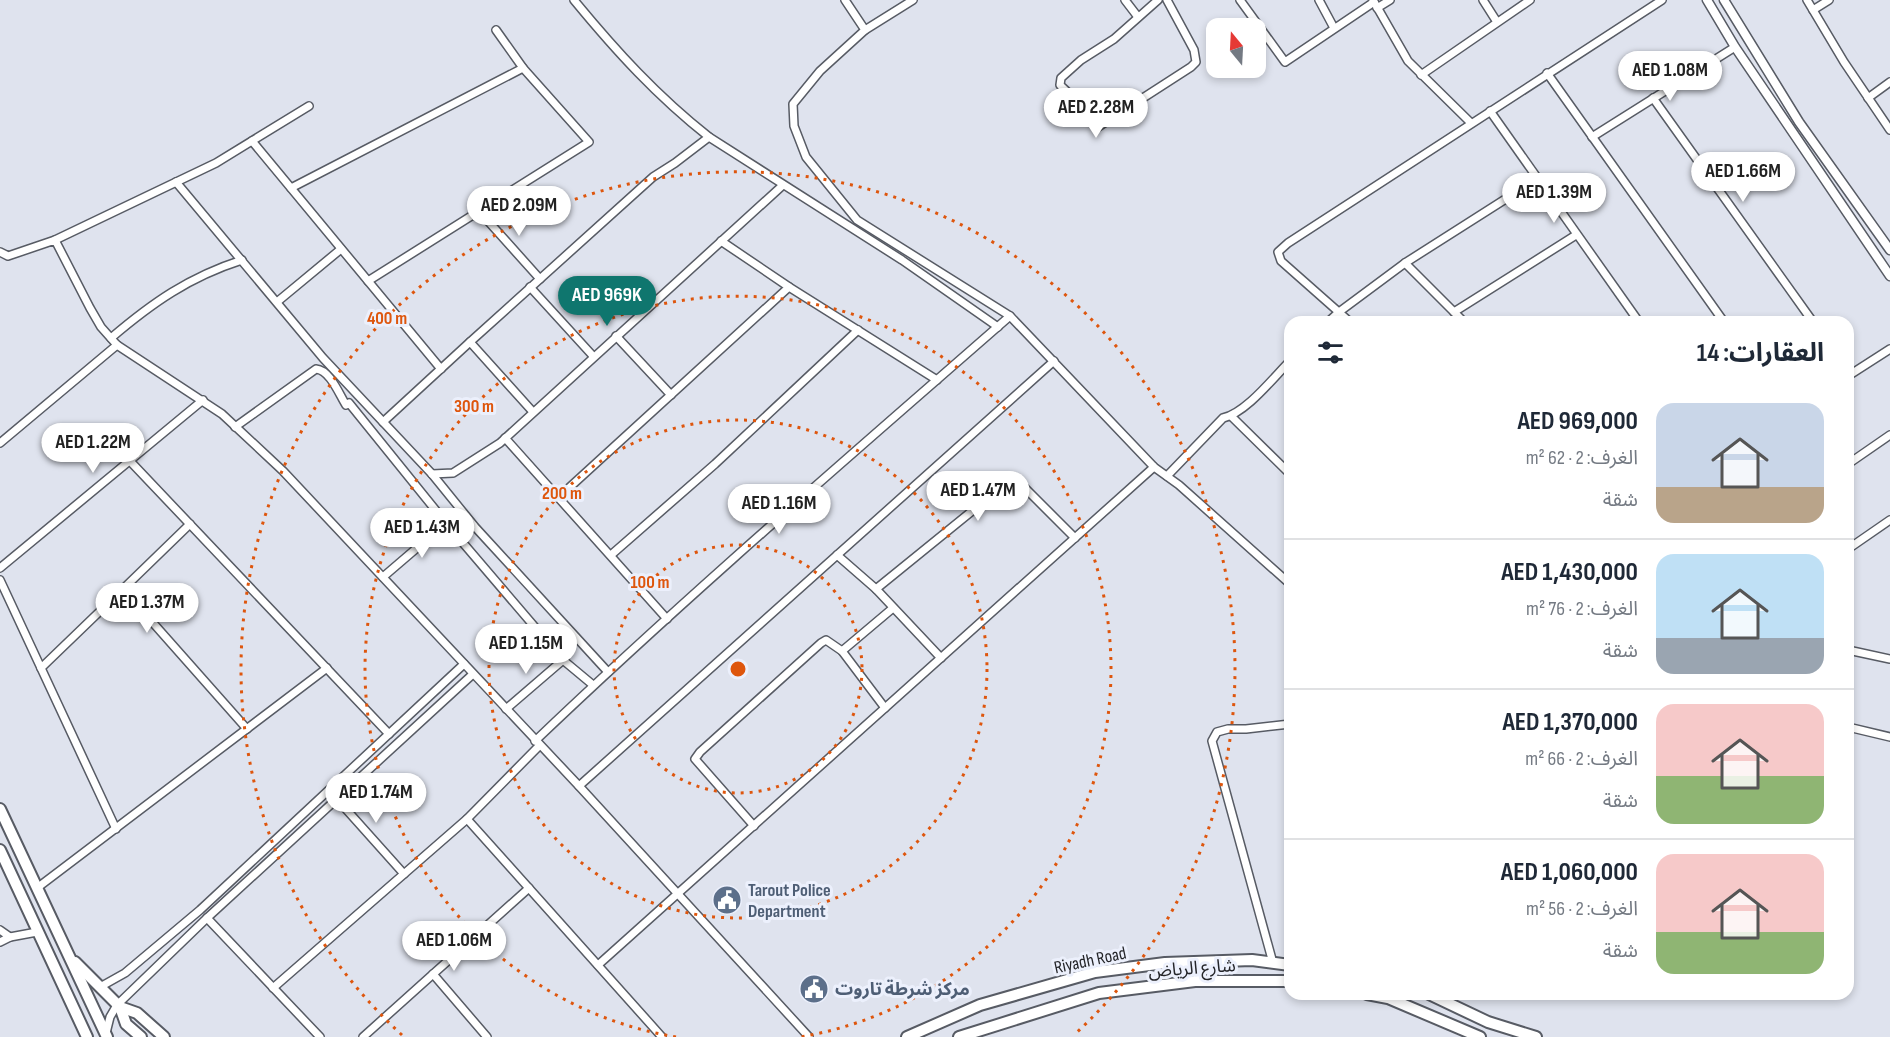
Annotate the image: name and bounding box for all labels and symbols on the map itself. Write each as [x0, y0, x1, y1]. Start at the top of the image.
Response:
north arrow [1206, 18, 1266, 78]
pin: AED 1.08M [1601, 51, 1739, 102]
pin: AED 2.28M [1027, 88, 1165, 139]
pin: AED 1.66M [1674, 152, 1812, 203]
pin: AED 1.39M [1485, 173, 1623, 224]
pin: AED 2.09M [450, 186, 588, 237]
pin: AED 969K [545, 276, 669, 327]
text: 400 m [367, 308, 407, 329]
text: 300 m [454, 396, 494, 417]
pin: AED 1.22M [24, 423, 162, 474]
pin: AED 1.47M [909, 471, 1047, 522]
text: 200 m [542, 483, 582, 504]
pin: AED 1.16M [710, 484, 848, 535]
pin: AED 1.43M [353, 508, 491, 559]
text: 100 m [631, 572, 670, 593]
pin: AED 1.37M [78, 583, 216, 634]
pin: AED 1.15M [457, 624, 595, 675]
centre of rings [728, 659, 748, 679]
pin: AED 1.74M [307, 773, 445, 824]
place label: Tarout Police Department [748, 880, 831, 922]
public building icon: Tarout Police Department [711, 884, 743, 916]
pin: AED 1.06M [385, 921, 523, 972]
street label: Riyadh Road [1052, 943, 1128, 978]
street label: شارع الرياض [1148, 955, 1237, 985]
public building icon: مركز شرطة تاروت [798, 973, 830, 1005]
place label: مركز شرطة تاروت [835, 979, 970, 1000]

